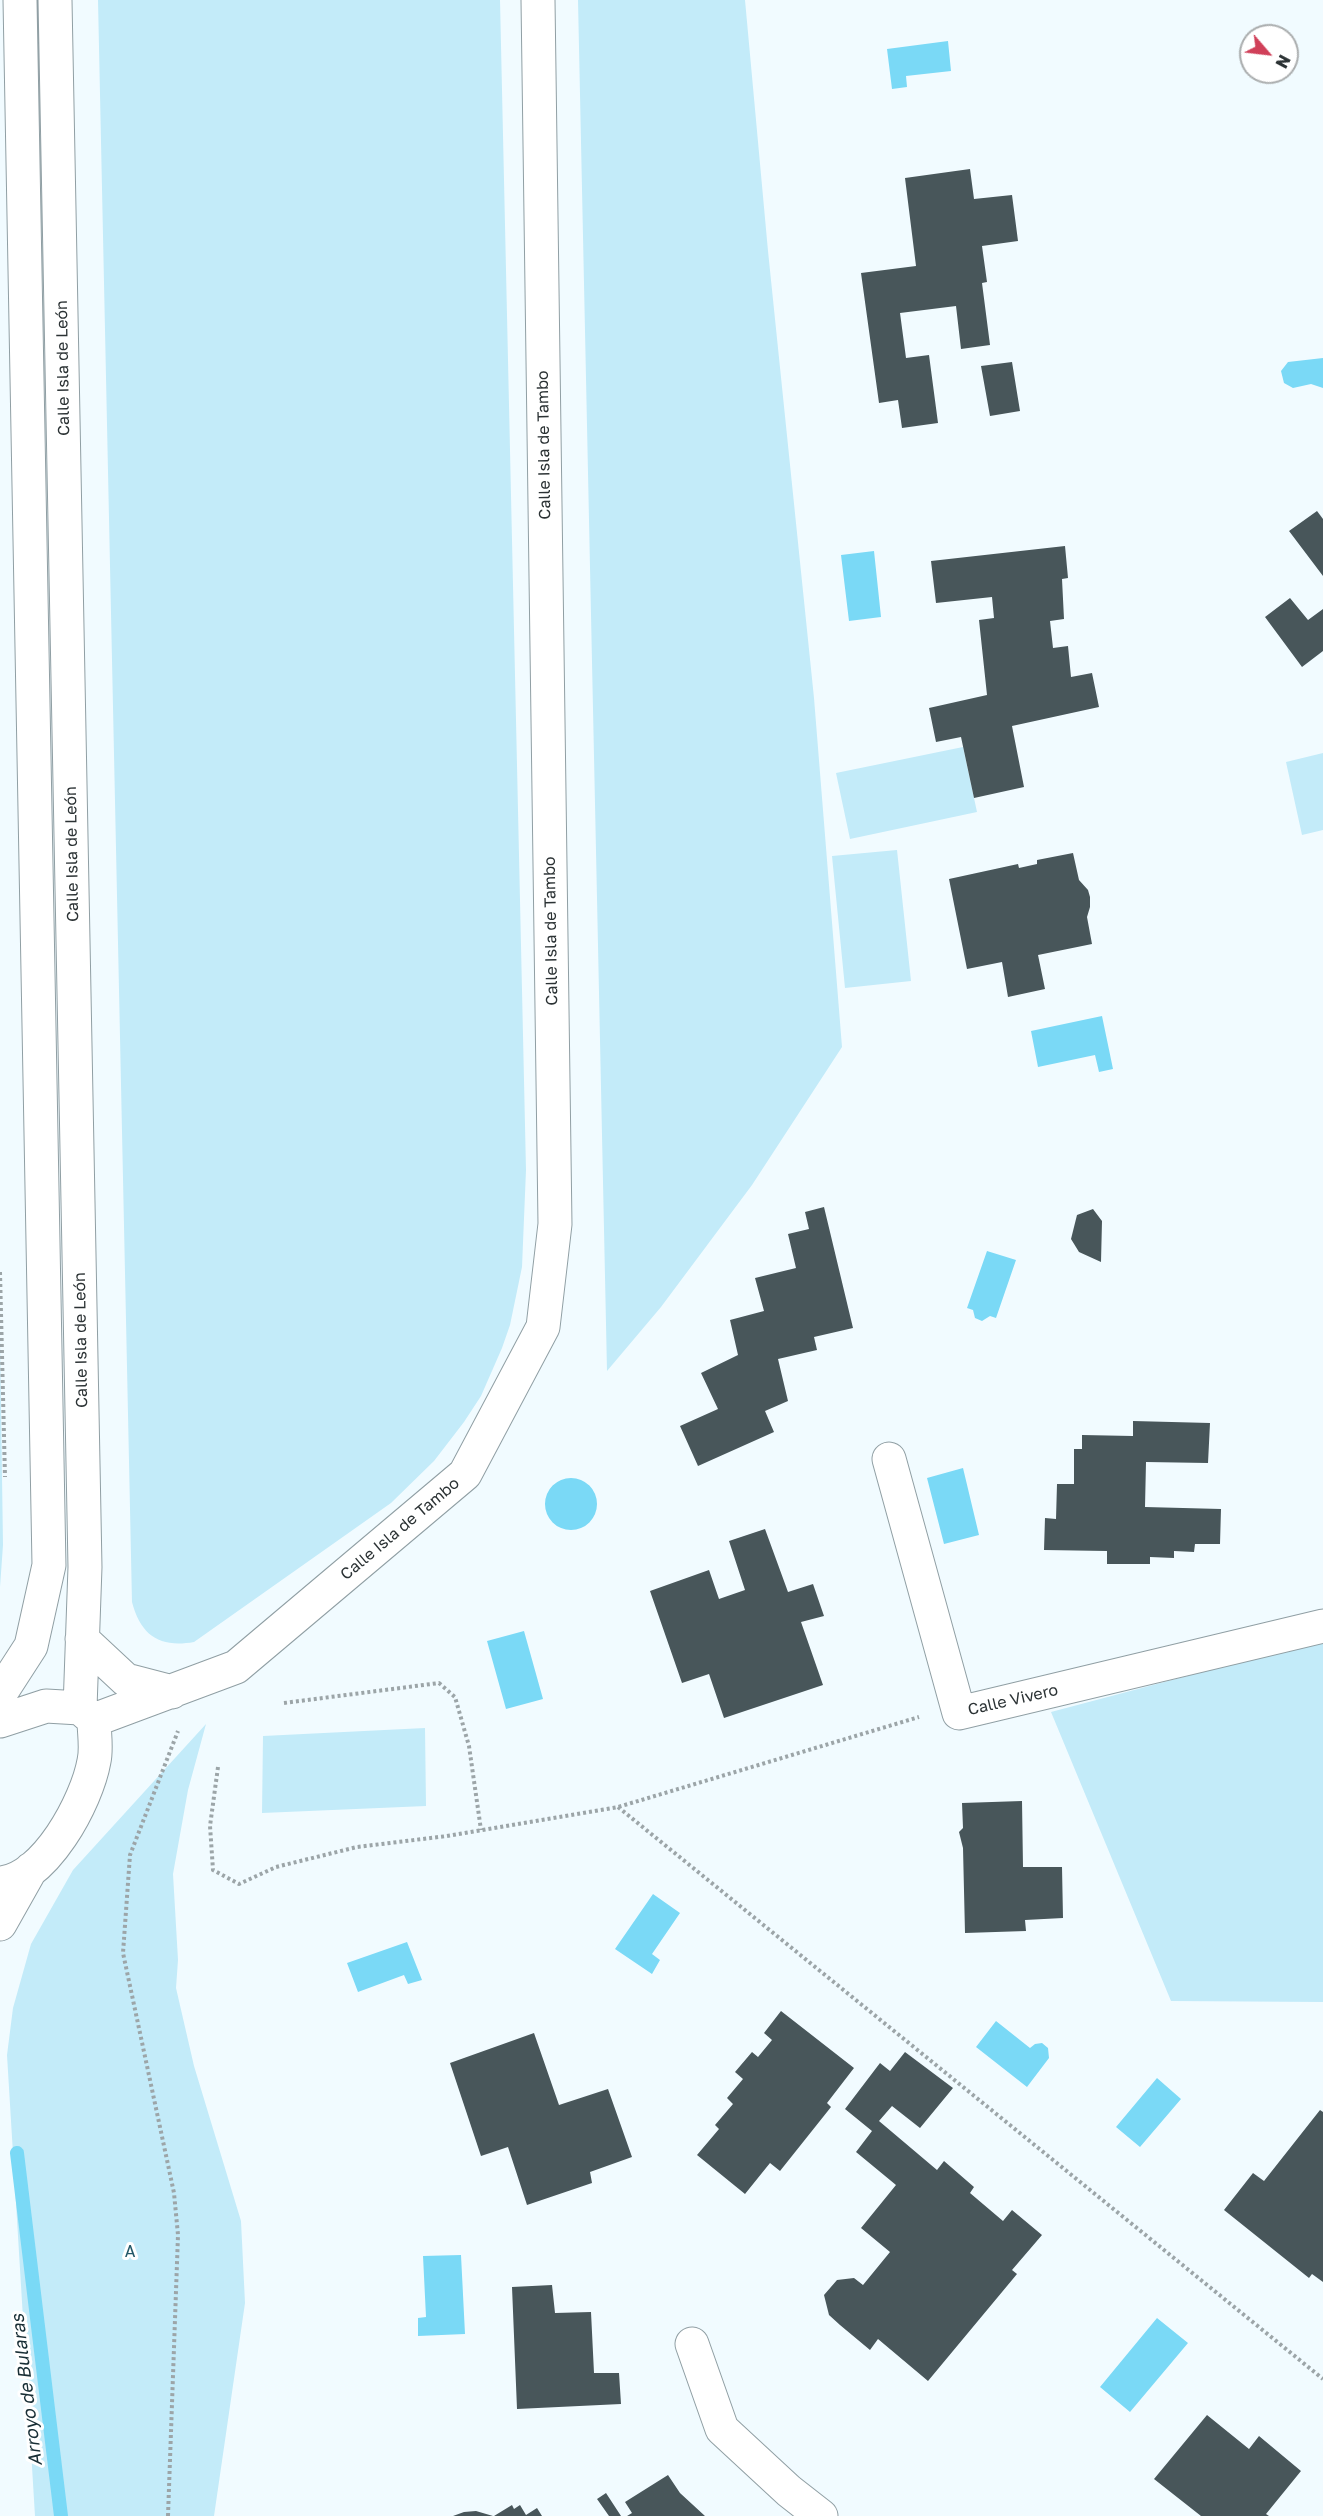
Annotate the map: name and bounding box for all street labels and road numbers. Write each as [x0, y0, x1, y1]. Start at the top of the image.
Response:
street label: Calle Isla de León [52, 300, 74, 436]
street label: Calle Isla de Tambo [533, 370, 555, 520]
street label: Calle Isla de León [61, 786, 83, 922]
street label: Calle Isla de Tambo [540, 856, 562, 1006]
street label: Calle Isla de León [70, 1272, 92, 1408]
street label: Calle Isla de Tambo [337, 1474, 463, 1584]
street label: Calle Vivero [966, 1680, 1060, 1720]

